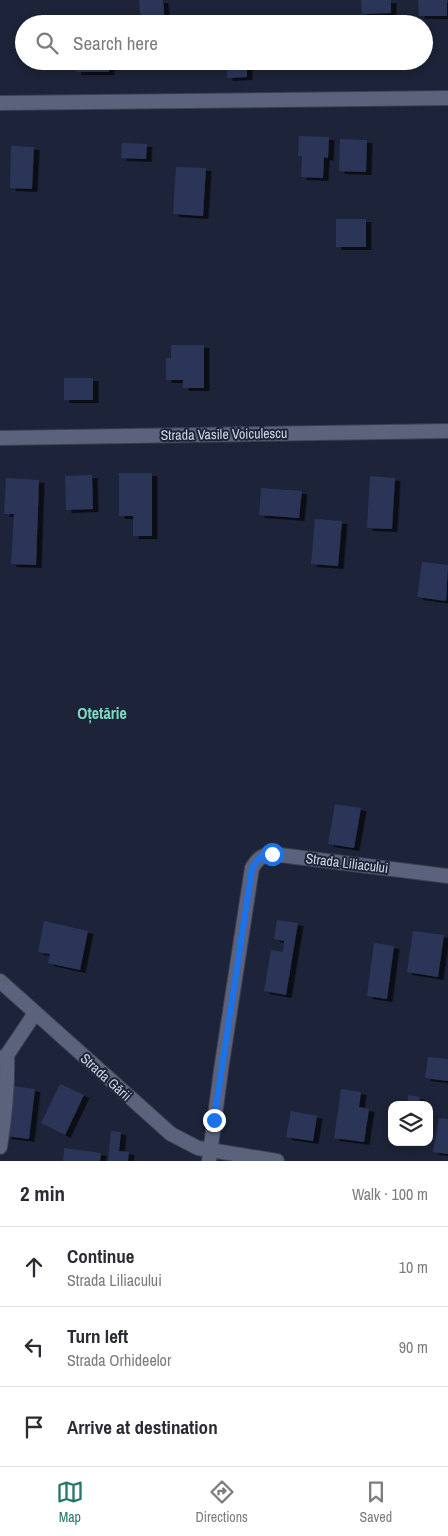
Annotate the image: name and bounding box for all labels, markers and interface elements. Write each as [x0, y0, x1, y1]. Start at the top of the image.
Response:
search box [15, 15, 433, 70]
icon: search [33, 29, 61, 57]
text: Search here [73, 30, 158, 56]
street label: Strada Vasile Voiculescu [160, 424, 288, 444]
district label: Oțetărie [77, 702, 127, 724]
route start [261, 843, 284, 866]
street label: Strada Liliacului [305, 849, 389, 877]
street label: Strada Gării [77, 1049, 135, 1105]
map controls [388, 1101, 433, 1146]
button: layers [388, 1101, 433, 1146]
route end [203, 1109, 226, 1132]
text: 2 min [20, 1179, 65, 1208]
text: Walk · 100 m [352, 1183, 428, 1205]
text: Continue [67, 1243, 135, 1269]
icon: ahead [20, 1253, 48, 1281]
text: 10 m [399, 1256, 428, 1278]
text: Strada Liliacului [67, 1269, 162, 1291]
text: Turn left [67, 1323, 128, 1349]
icon: left [20, 1333, 48, 1361]
text: 90 m [399, 1336, 428, 1358]
text: Strada Orhideelor [67, 1349, 171, 1371]
icon: arrive [20, 1413, 48, 1441]
text: Arrive at destination [67, 1414, 218, 1440]
tab: Map [56, 1478, 84, 1526]
tab: Directions [196, 1478, 248, 1526]
tab: Saved [360, 1478, 392, 1526]

